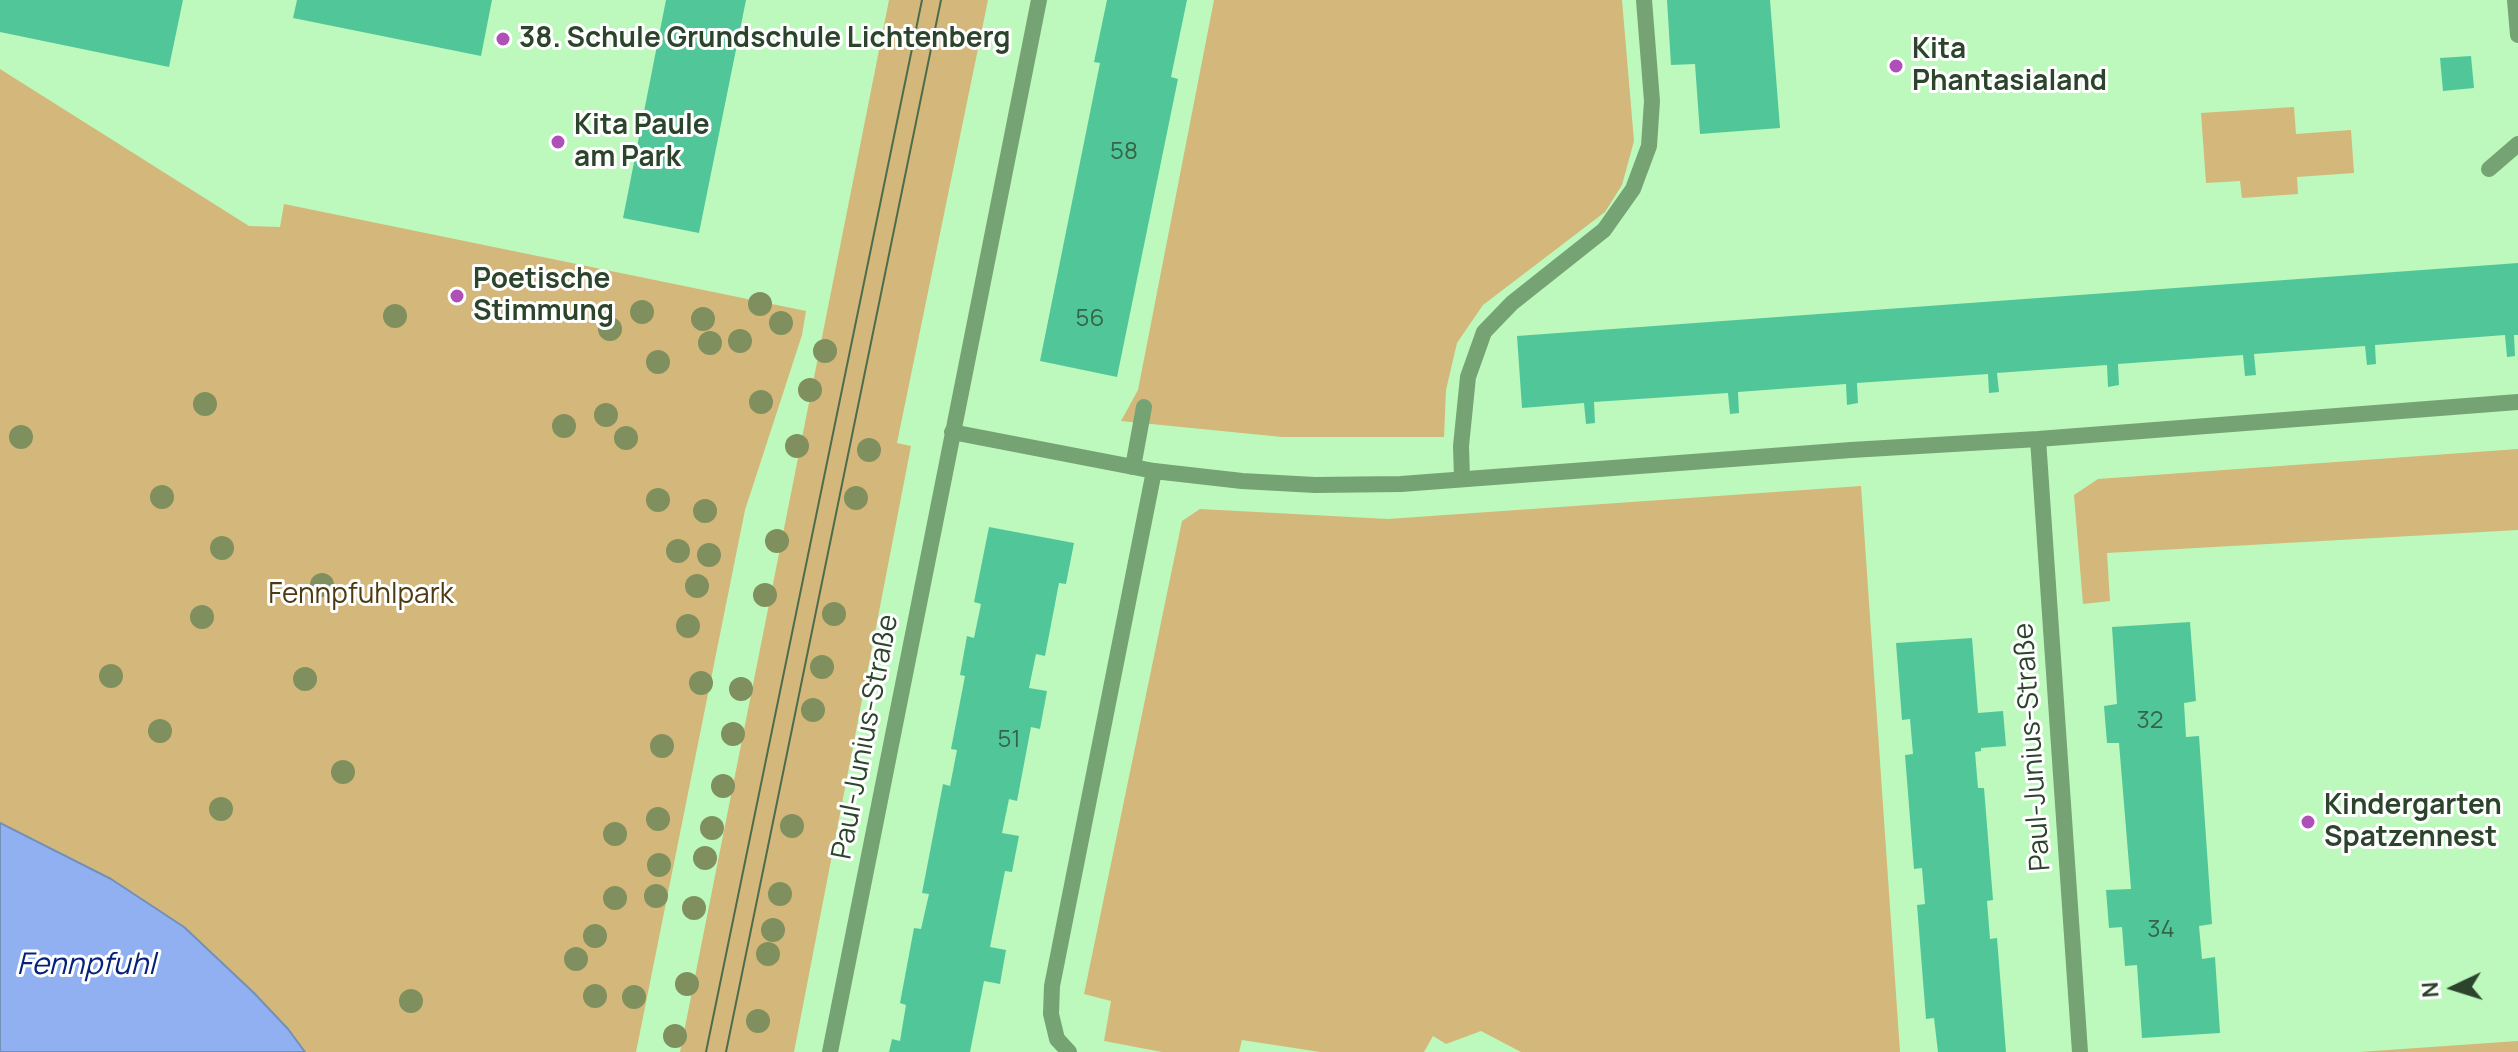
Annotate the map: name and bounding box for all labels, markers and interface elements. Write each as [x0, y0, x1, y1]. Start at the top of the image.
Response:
place label: 38. Schule Grundschule Lichtenberg [519, 22, 1010, 56]
marker: 38. Schule Grundschule Lichtenberg [494, 30, 512, 48]
place label: Kita Phantasialand [1912, 33, 2107, 99]
marker: Kita Phantasialand [1887, 57, 1905, 75]
place label: Kita Paule am Park [574, 109, 710, 175]
marker: Kita Paule am Park [549, 133, 567, 151]
house number: 58 [1110, 138, 1138, 166]
place label: Poetische Stimmung [473, 263, 614, 329]
marker: Poetische Stimmung [448, 287, 466, 305]
house number: 56 [1076, 305, 1104, 333]
park label: Fennpfuhlpark [268, 578, 454, 612]
street label: Paul-Junius-Straße [826, 612, 906, 862]
street label: Paul-Junius-Straße [2008, 622, 2058, 872]
house number: 32 [2137, 707, 2163, 735]
house number: 51 [997, 726, 1021, 754]
place label: Kindergarten Spatzennest [2324, 789, 2502, 855]
marker: Kindergarten Spatzennest [2299, 813, 2317, 831]
house number: 34 [2147, 916, 2175, 944]
water label: Fennpfuhl [17, 948, 155, 984]
north arrow [2414, 948, 2494, 1028]
text: N [2415, 981, 2446, 999]

